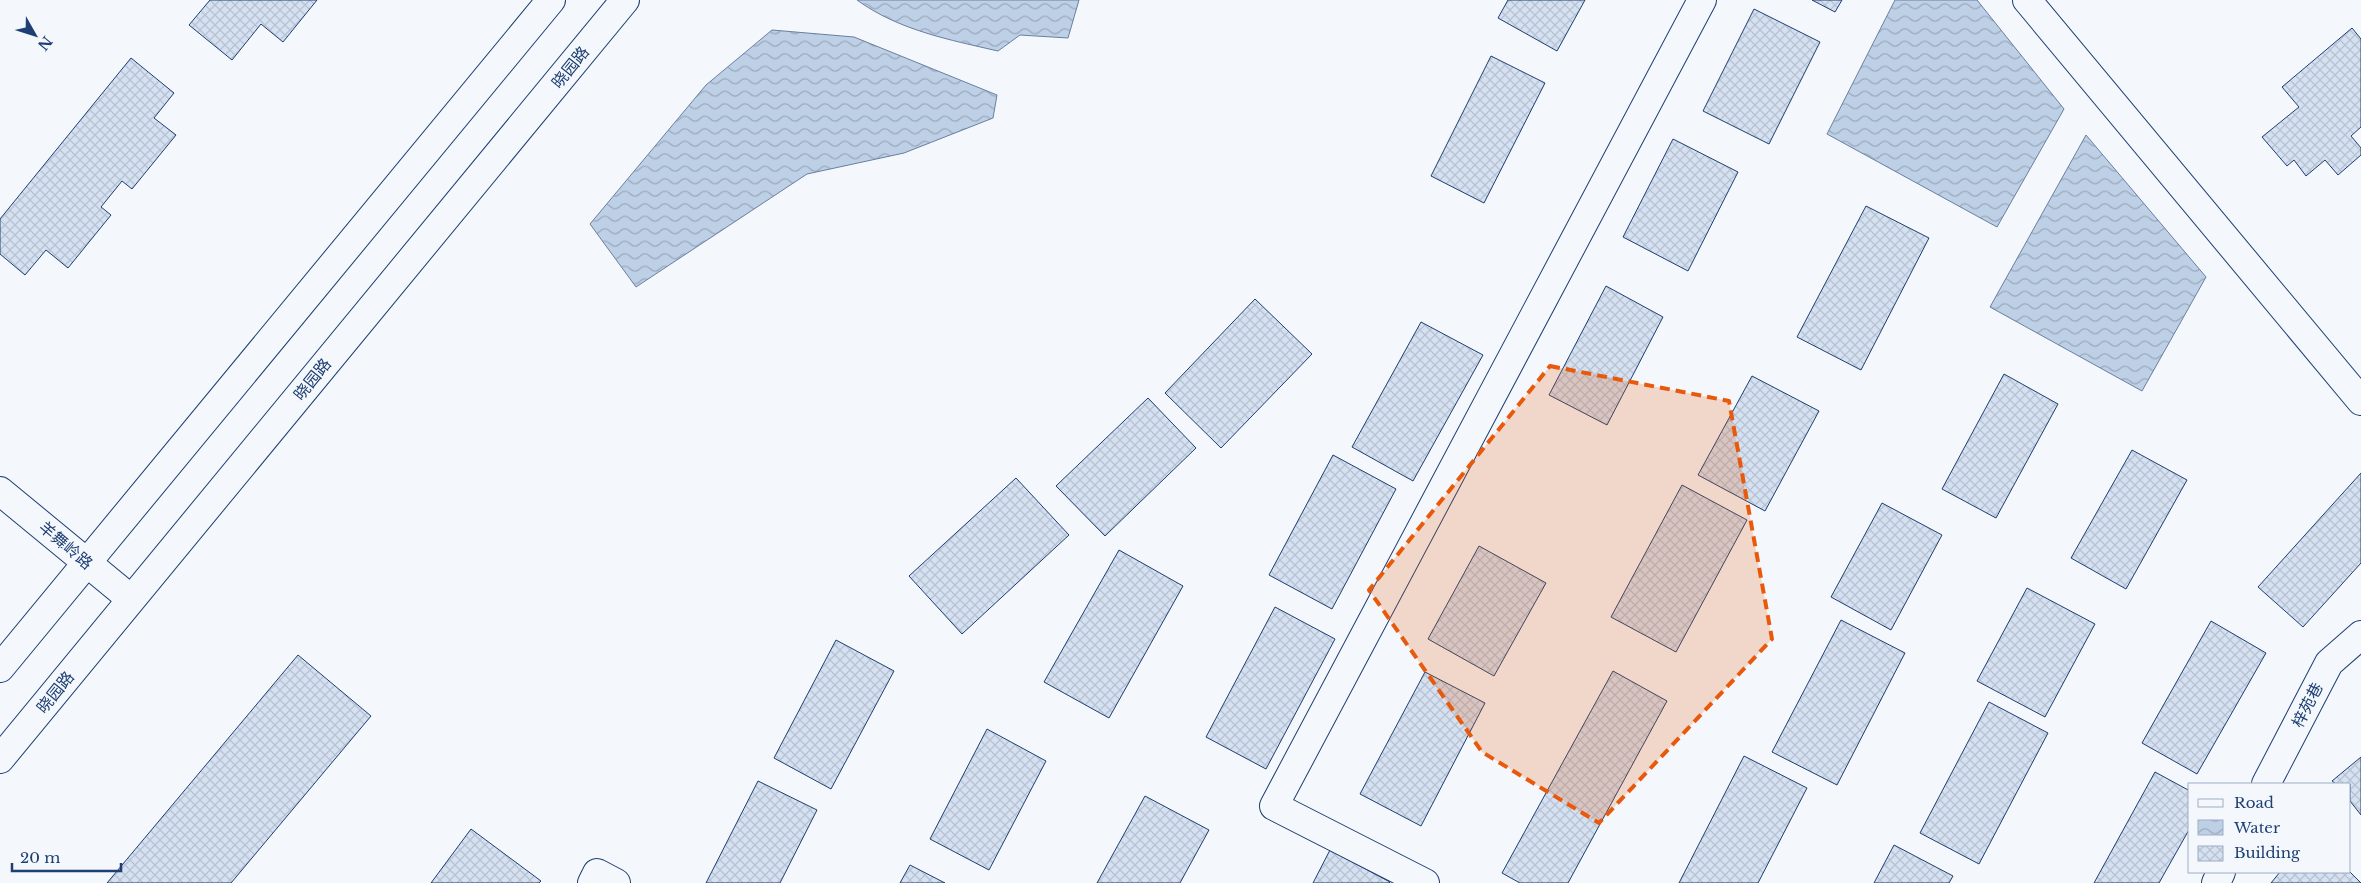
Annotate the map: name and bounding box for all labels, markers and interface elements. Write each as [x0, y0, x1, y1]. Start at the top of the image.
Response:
north arrow [10, 10, 60, 60]
text: N [34, 32, 56, 54]
street label: 晓园路 [547, 42, 593, 92]
street label: 晓园路 [289, 354, 335, 404]
street label: 羊舞岭路 [35, 517, 97, 573]
street label: 晓园路 [32, 667, 78, 717]
street label: 梓苑巷 [2287, 679, 2327, 731]
legend [2188, 783, 2351, 873]
text: Road [2234, 793, 2274, 812]
text: Water [2233, 818, 2281, 837]
scale bar [12, 840, 121, 872]
text: Building [2234, 843, 2301, 862]
text: 20 m [20, 848, 60, 867]

